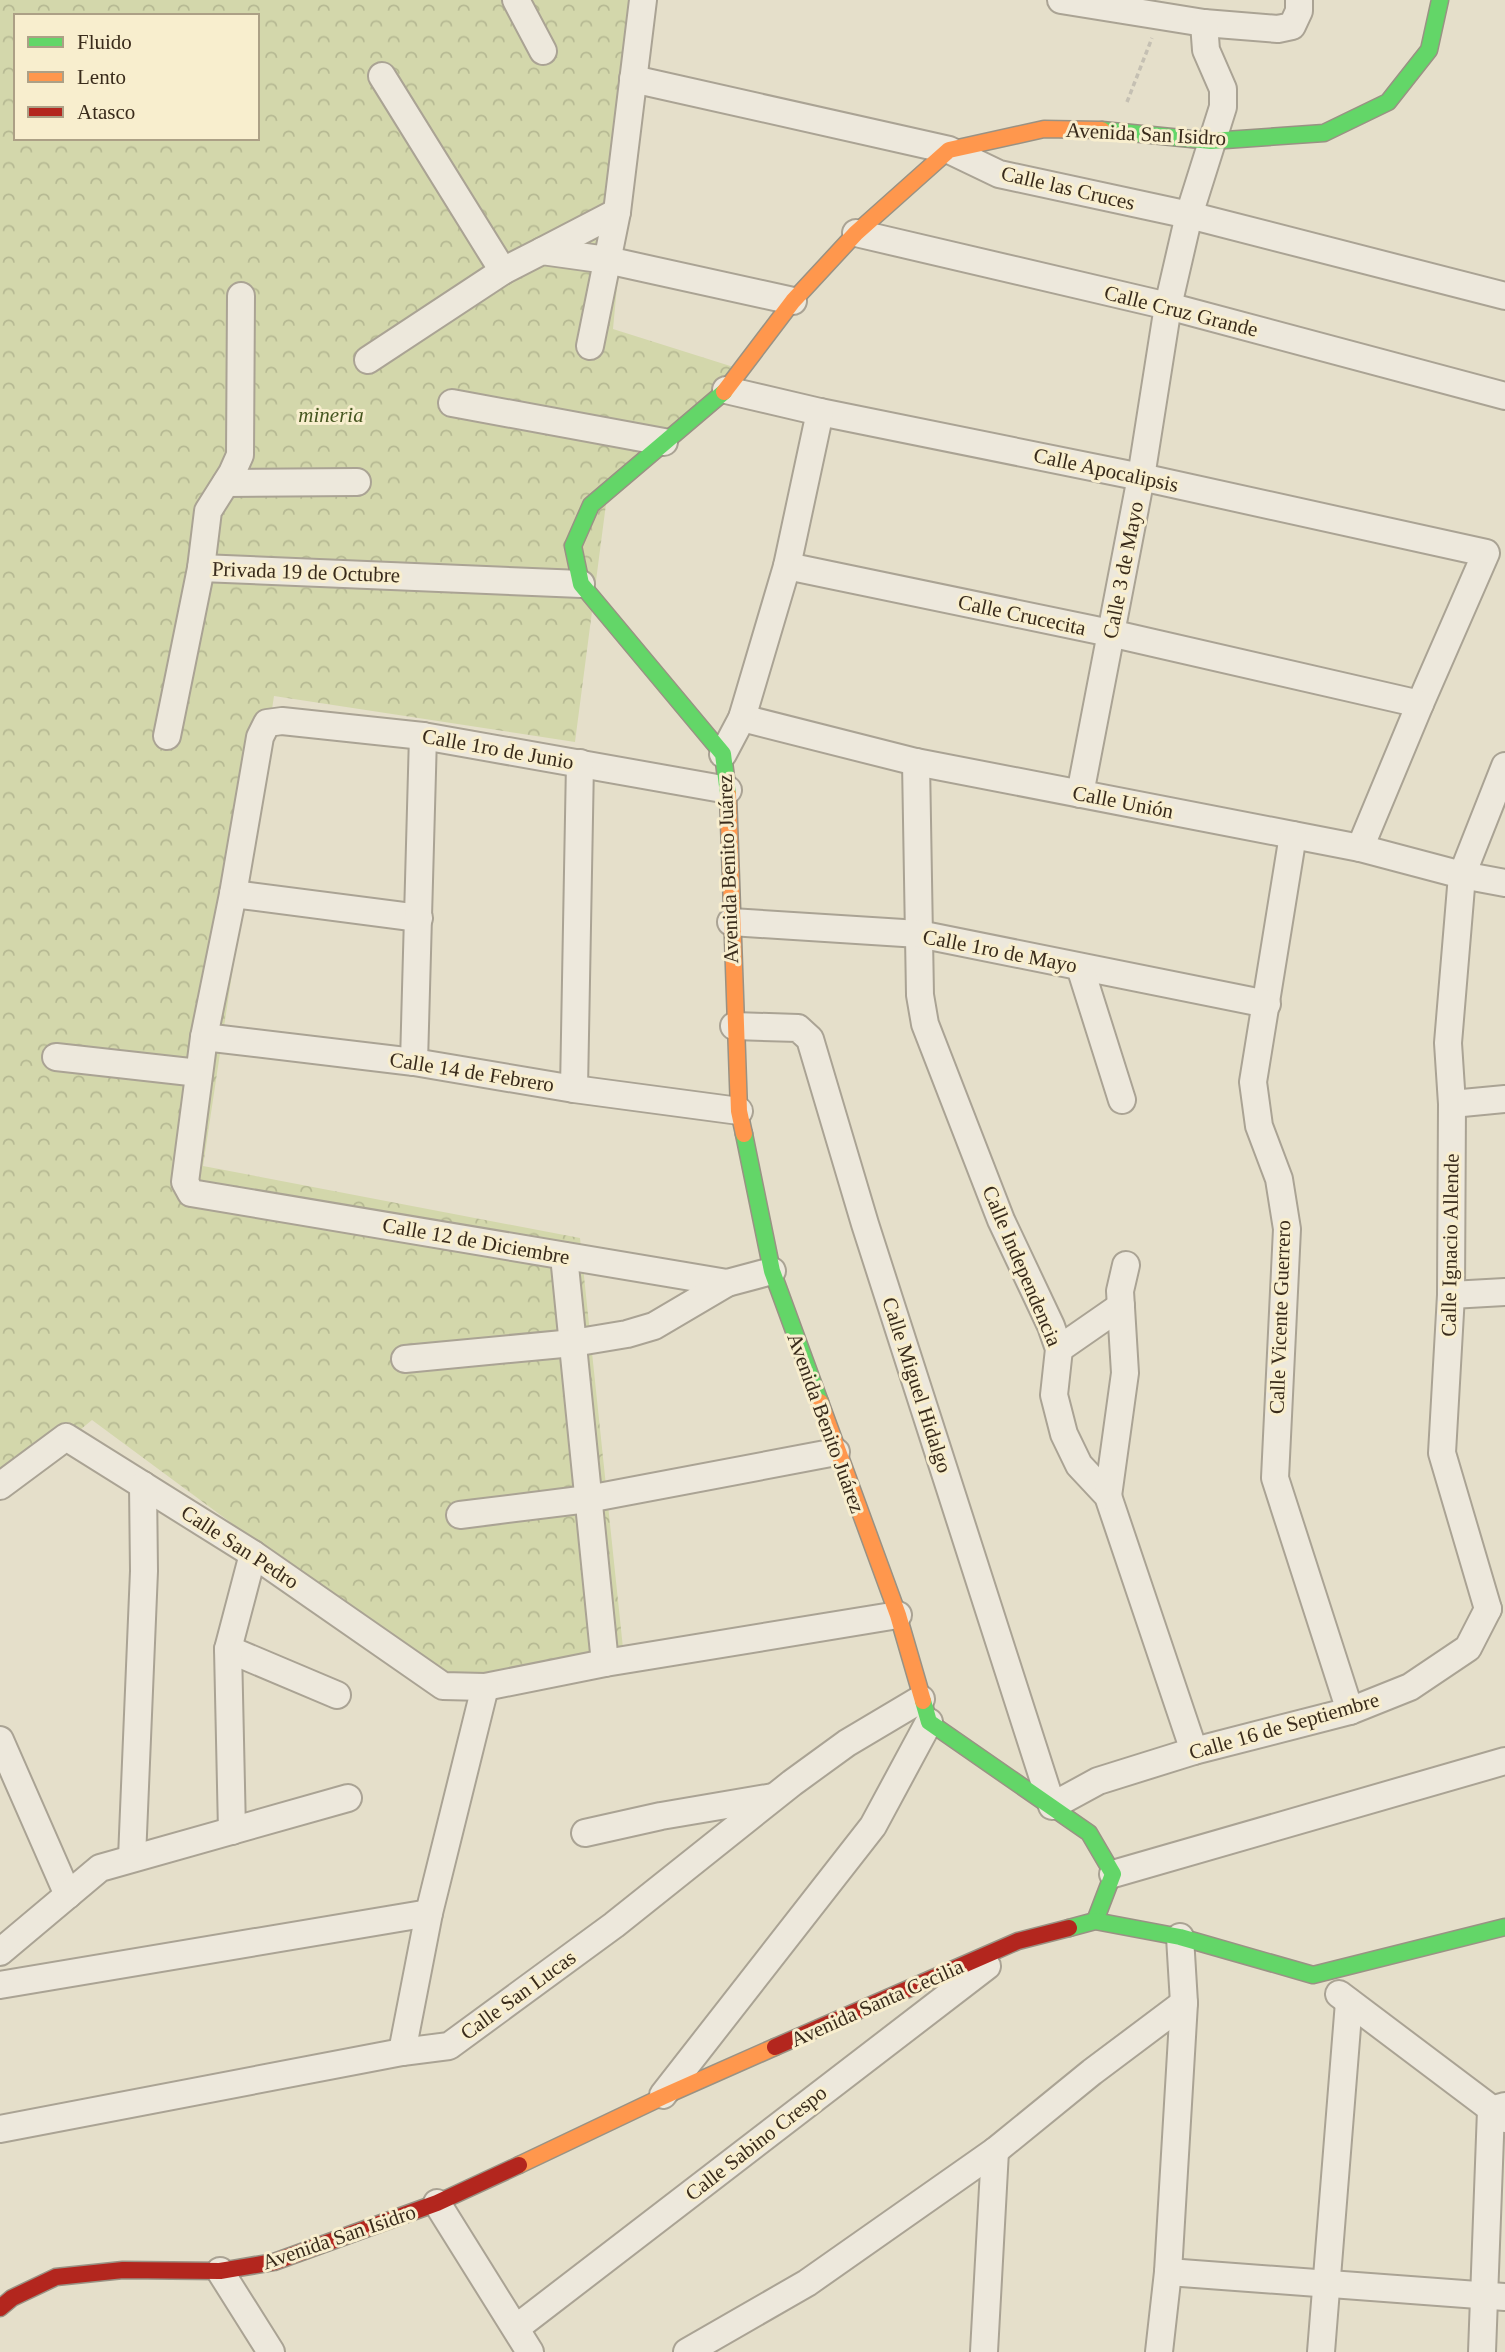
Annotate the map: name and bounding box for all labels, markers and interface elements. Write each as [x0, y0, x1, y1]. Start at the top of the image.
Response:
legend [14, 14, 259, 140]
text: Fluido [77, 30, 132, 54]
text: Lento [77, 65, 126, 89]
text: Atasco [77, 100, 135, 124]
street label: Avenida San Isidro [1065, 118, 1227, 150]
street label: Calle las Cruces [999, 161, 1137, 215]
street label: Calle Cruz Grande [1102, 280, 1260, 342]
park label: mineria [298, 403, 364, 427]
street label: Calle Apocalipsis [1031, 443, 1181, 497]
street label: Calle 3 de Mayo [1098, 499, 1148, 641]
street label: Privada 19 de Octubre [211, 557, 401, 587]
street label: Calle Crucecita [956, 590, 1089, 640]
street label: Calle 1ro de Junio [420, 724, 576, 774]
street label: Avenida Benito Juárez [713, 774, 743, 964]
street label: Calle Unión [1071, 780, 1176, 824]
street label: Calle 1ro de Mayo [921, 924, 1079, 978]
street label: Calle 14 de Febrero [388, 1047, 556, 1097]
street label: Calle Ignacio Allende [1436, 1153, 1464, 1337]
street label: Calle Independencia [977, 1182, 1067, 1350]
street label: Calle 12 de Diciembre [381, 1213, 571, 1269]
street label: Calle Vicente Guerrero [1265, 1220, 1295, 1414]
street label: Calle Miguel Hidalgo [877, 1294, 957, 1476]
street label: Avenida Benito Juárez [782, 1330, 870, 1516]
street label: Calle San Pedro [177, 1500, 303, 1594]
street label: Calle 16 de Septiembre [1186, 1687, 1382, 1765]
street label: Calle San Lucas [456, 1945, 580, 2045]
street label: Avenida Santa Cecilia [787, 1954, 968, 2052]
street label: Calle Sabino Crespo [681, 2080, 831, 2206]
street label: Avenida San Isidro [259, 2200, 419, 2274]

